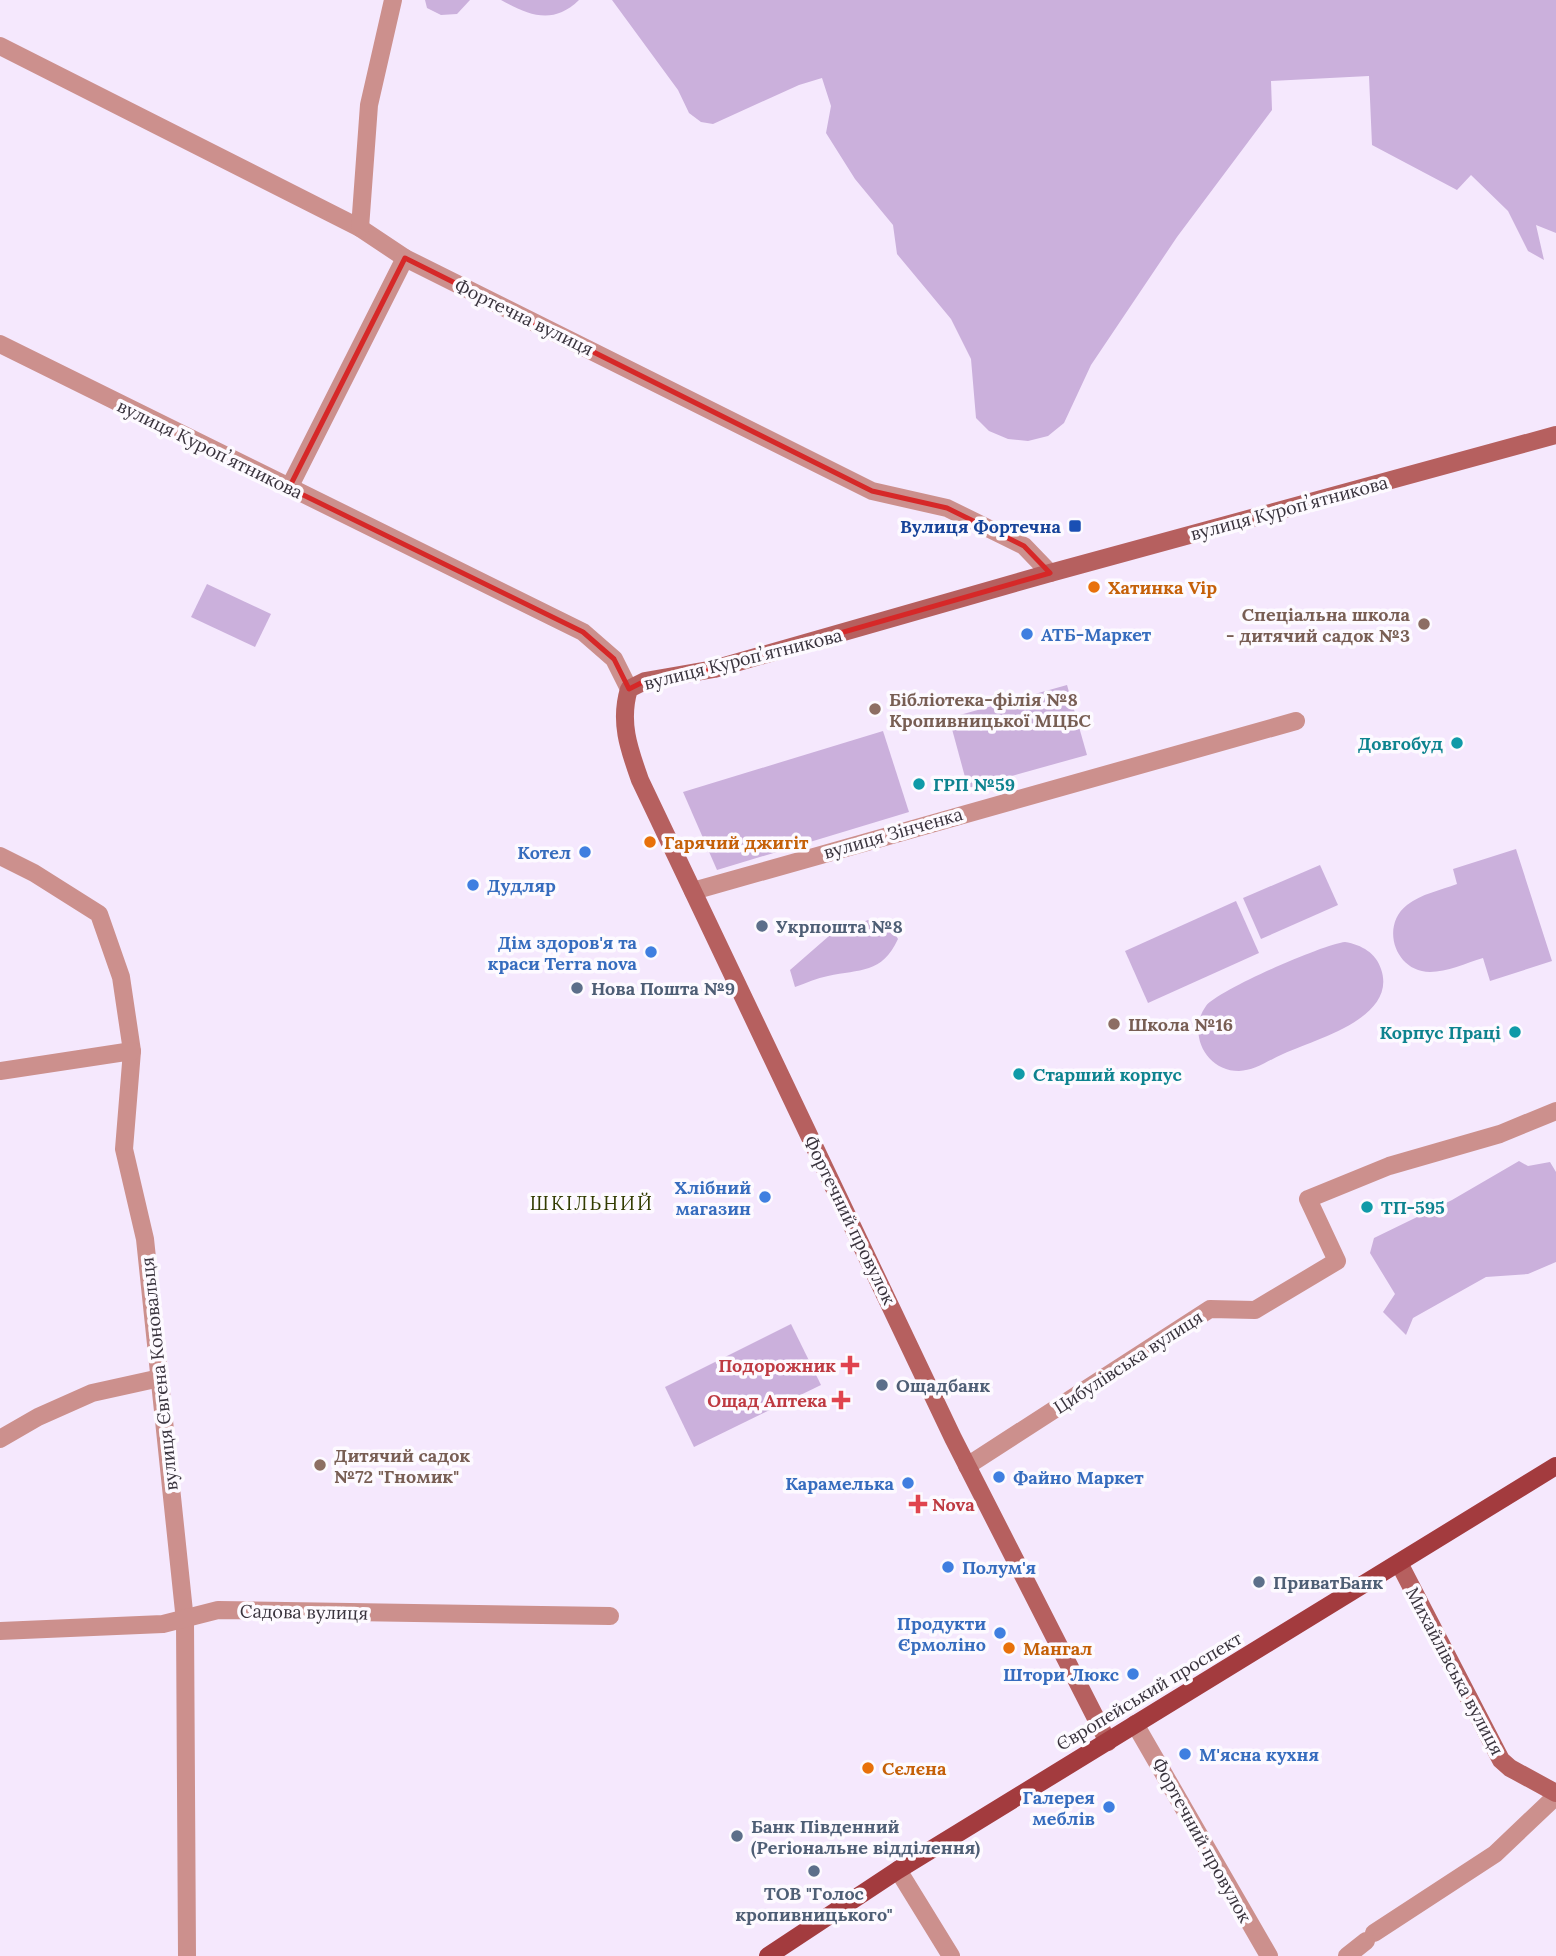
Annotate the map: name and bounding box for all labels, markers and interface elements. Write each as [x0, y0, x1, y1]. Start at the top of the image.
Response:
street label: Фортечна вулиця [451, 273, 597, 361]
street label: вулиця Куропʼятникова [114, 394, 306, 504]
street label: вулиця Куропʼятникова [1188, 471, 1390, 545]
place label: Вулиця Фортечна [900, 515, 1062, 538]
marker: Вулиця Фортечна [1067, 518, 1083, 534]
place label: Хатинка Vip [1108, 576, 1217, 599]
marker: Хатинка Vip [1086, 579, 1102, 595]
place label: Спеціальна школа - дитячий садок №3 [1226, 603, 1411, 647]
marker: Спеціальна школа - дитячий садок №3 [1416, 616, 1432, 632]
street label: вулиця Куропʼятникова [641, 623, 845, 695]
place label: АТБ-Маркет [1041, 623, 1152, 646]
marker: АТБ-Маркет [1019, 626, 1035, 642]
place label: Бібліотека-філія №8 Кропивницької МЦБС [889, 688, 1091, 732]
marker: Бібліотека-філія №8 Кропивницької МЦБС [867, 701, 883, 717]
place label: Довгобуд [1358, 732, 1443, 755]
marker: Довгобуд [1449, 735, 1465, 751]
place label: ГРП №59 [933, 773, 1015, 796]
marker: ГРП №59 [911, 776, 927, 792]
street label: вулиця Зінченка [821, 802, 965, 864]
place label: Гарячий джигіт [664, 831, 809, 854]
marker: Гарячий джигіт [642, 834, 658, 850]
place label: Котел [517, 841, 571, 864]
marker: Котел [577, 844, 593, 860]
place label: Дудляр [487, 874, 556, 897]
marker: Дудляр [465, 877, 481, 893]
place label: Укрпошта №8 [776, 915, 903, 938]
marker: Укрпошта №8 [754, 918, 770, 934]
place label: Дім здоров'я та краси Terra nova [488, 931, 638, 975]
marker: Дім здоров'я та краси Terra nova [643, 944, 659, 960]
place label: Нова Пошта №9 [591, 977, 735, 1000]
marker: Нова Пошта №9 [569, 980, 585, 996]
place label: Школа №16 [1128, 1013, 1233, 1036]
marker: Школа №16 [1106, 1016, 1122, 1032]
place label: Корпус Праці [1379, 1021, 1501, 1044]
marker: Корпус Праці [1507, 1024, 1523, 1040]
place label: Старший корпус [1033, 1063, 1182, 1086]
marker: Старший корпус [1011, 1066, 1027, 1082]
street label: Фортечний провулок [799, 1132, 901, 1309]
place label: Хлібний магазин [675, 1176, 751, 1220]
marker: Хлібний магазин [757, 1189, 773, 1205]
district label: ШКІЛЬНИЙ [530, 1191, 654, 1215]
place label: ТП-595 [1381, 1196, 1445, 1219]
marker: ТП-595 [1359, 1199, 1375, 1215]
street label: вулиця Євгена Коновальця [135, 1256, 183, 1492]
street label: Цибулівська вулиця [1049, 1305, 1207, 1419]
place label: Подорожник [718, 1354, 836, 1377]
marker: Подорожник [842, 1357, 858, 1373]
place label: Ощадбанк [896, 1374, 991, 1397]
marker: Ощадбанк [874, 1377, 890, 1393]
place label: Ощад Аптека [707, 1389, 828, 1412]
marker: Ощад Аптека [833, 1392, 849, 1408]
place label: Дитячий садок №72 "Гномик" [334, 1444, 470, 1488]
marker: Дитячий садок №72 "Гномик" [312, 1457, 328, 1473]
place label: Файно Маркет [1013, 1466, 1144, 1489]
marker: Файно Маркет [991, 1469, 1007, 1485]
place label: Карамелька [785, 1472, 895, 1495]
marker: Карамелька [900, 1475, 916, 1491]
place label: Nova [932, 1493, 975, 1516]
marker: Nova [910, 1496, 926, 1512]
place label: Полум'я [962, 1556, 1036, 1579]
marker: Полум'я [940, 1559, 956, 1575]
place label: ПриватБанк [1273, 1571, 1384, 1594]
marker: ПриватБанк [1251, 1574, 1267, 1590]
street label: Михайлівська вулиця [1401, 1583, 1509, 1759]
street label: Садова вулиця [240, 1599, 368, 1625]
place label: Продукти Єрмоліно [897, 1612, 986, 1656]
marker: Продукти Єрмоліно [992, 1625, 1008, 1641]
street label: Європейський проспект [1052, 1626, 1246, 1756]
place label: Мангал [1023, 1637, 1092, 1660]
marker: Мангал [1001, 1640, 1017, 1656]
place label: Штори Люкс [1003, 1663, 1120, 1686]
marker: Штори Люкс [1125, 1666, 1141, 1682]
place label: М'ясна кухня [1199, 1743, 1319, 1766]
marker: М'ясна кухня [1177, 1746, 1193, 1762]
street label: Фортечний провулок [1147, 1753, 1257, 1927]
place label: Сєлєна [882, 1757, 947, 1780]
marker: Сєлєна [860, 1760, 876, 1776]
place label: Галерея меблів [1022, 1786, 1095, 1830]
marker: Галерея меблів [1101, 1799, 1117, 1815]
place label: Банк Південний (Регіональне відділення) [751, 1815, 980, 1859]
marker: Банк Південний (Регіональне відділення) [729, 1828, 745, 1844]
marker: ТОВ "Голос кропивницького" [806, 1863, 822, 1879]
place label: ТОВ "Голос кропивницького" [735, 1882, 893, 1926]

